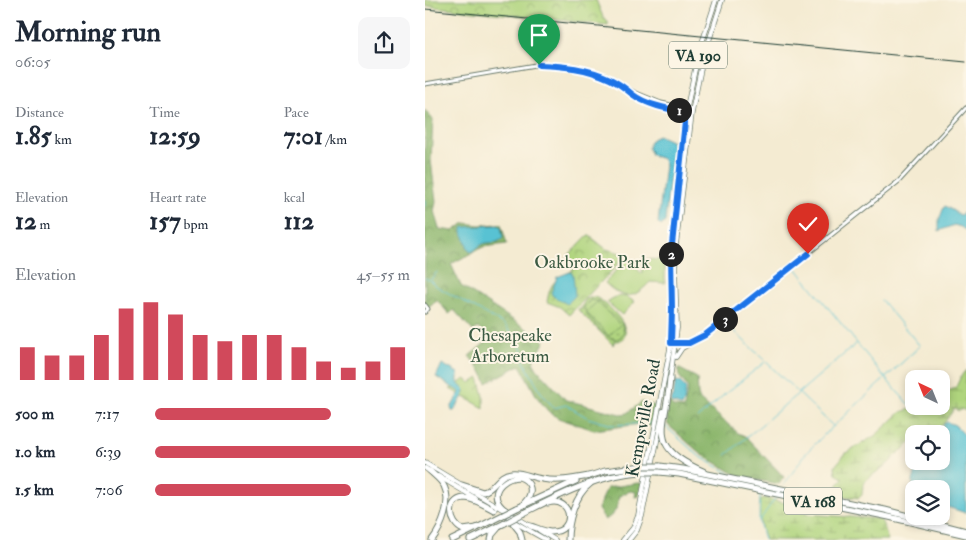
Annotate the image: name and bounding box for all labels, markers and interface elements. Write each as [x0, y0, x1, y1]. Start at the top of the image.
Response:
pin [518, 14, 560, 65]
text: Morning run [15, 15, 161, 50]
button: share [358, 17, 410, 69]
icon: arrive [525, 21, 553, 49]
road number: VA 190 [669, 42, 727, 68]
text: 06:05 [15, 52, 50, 72]
pin: 1 [667, 98, 691, 122]
text: 1 [677, 102, 682, 119]
text: Distance [15, 104, 64, 121]
text: Time [149, 104, 180, 121]
text: Pace [284, 104, 309, 121]
text: 1.85 [15, 121, 52, 152]
text: 12:59 [149, 121, 201, 152]
text: 7:01 [284, 121, 323, 152]
text: km [52, 131, 72, 148]
text: /km [323, 131, 347, 148]
text: Elevation [15, 189, 68, 206]
text: Heart rate [149, 189, 206, 206]
text: kcal [284, 189, 305, 206]
pin [787, 203, 829, 254]
text: 12 [15, 206, 37, 237]
text: 157 [149, 206, 181, 237]
text: 112 [284, 206, 314, 237]
icon: check [794, 210, 822, 238]
text: m [37, 216, 50, 233]
text: bpm [181, 216, 208, 233]
pin: 2 [659, 242, 683, 266]
text: 2 [668, 246, 675, 263]
park label: Oakbrooke Park [534, 251, 650, 274]
text: Elevation [15, 265, 76, 285]
text: 45–55 m [356, 265, 410, 285]
pin: 3 [713, 306, 737, 332]
text: 3 [723, 311, 728, 328]
park label: Chesapeake Arboretum [468, 324, 552, 368]
street label: Kempsville Road [621, 357, 666, 479]
north arrow [905, 370, 950, 415]
map controls [905, 370, 950, 525]
text: 500 m [15, 404, 54, 424]
text: 7:17 [95, 404, 119, 424]
button: locate [905, 425, 950, 470]
text: 1.0 km [15, 442, 55, 462]
text: 6:39 [95, 442, 121, 462]
text: 1.5 km [15, 480, 54, 500]
text: 7:06 [95, 480, 123, 500]
button: layers [905, 480, 950, 525]
road number: VA 168 [784, 488, 842, 514]

